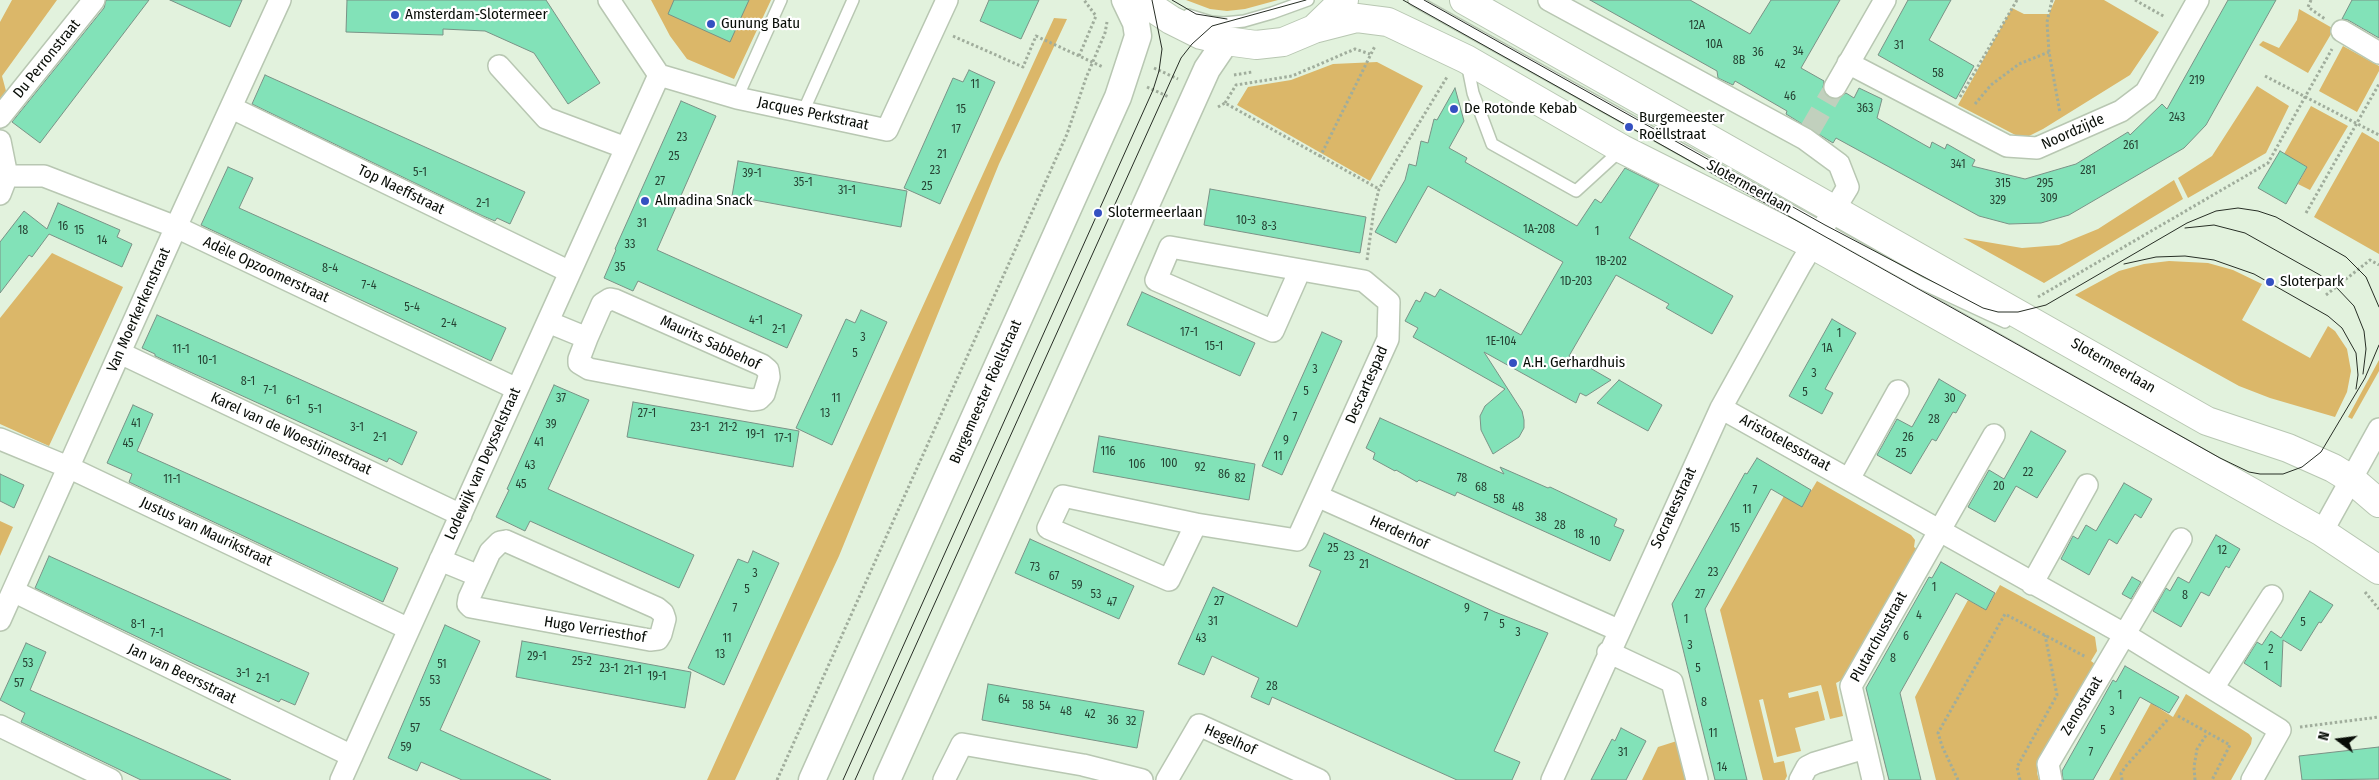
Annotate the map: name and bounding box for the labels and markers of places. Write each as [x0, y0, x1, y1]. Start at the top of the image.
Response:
place label: Amsterdam-Slotermeer [405, 6, 548, 24]
marker: Amsterdam-Slotermeer [389, 9, 401, 21]
place label: Gunung Batu [721, 15, 800, 33]
marker: Gunung Batu [705, 18, 717, 30]
place label: De Rotonde Kebab [1464, 100, 1577, 118]
marker: De Rotonde Kebab [1448, 103, 1460, 115]
place label: Burgemeester Roëllstraat [1639, 109, 1724, 144]
marker: Burgemeester Roëllstraat [1623, 121, 1635, 133]
place label: Almadina Snack [655, 192, 752, 210]
marker: Almadina Snack [639, 195, 651, 207]
place label: Slotermeerlaan [1108, 204, 1203, 222]
marker: Slotermeerlaan [1092, 207, 1104, 219]
place label: Sloterpark [2280, 273, 2344, 291]
marker: Sloterpark [2264, 276, 2276, 288]
place label: A.H. Gerhardhuis [1523, 354, 1625, 372]
marker: A.H. Gerhardhuis [1507, 357, 1519, 369]

